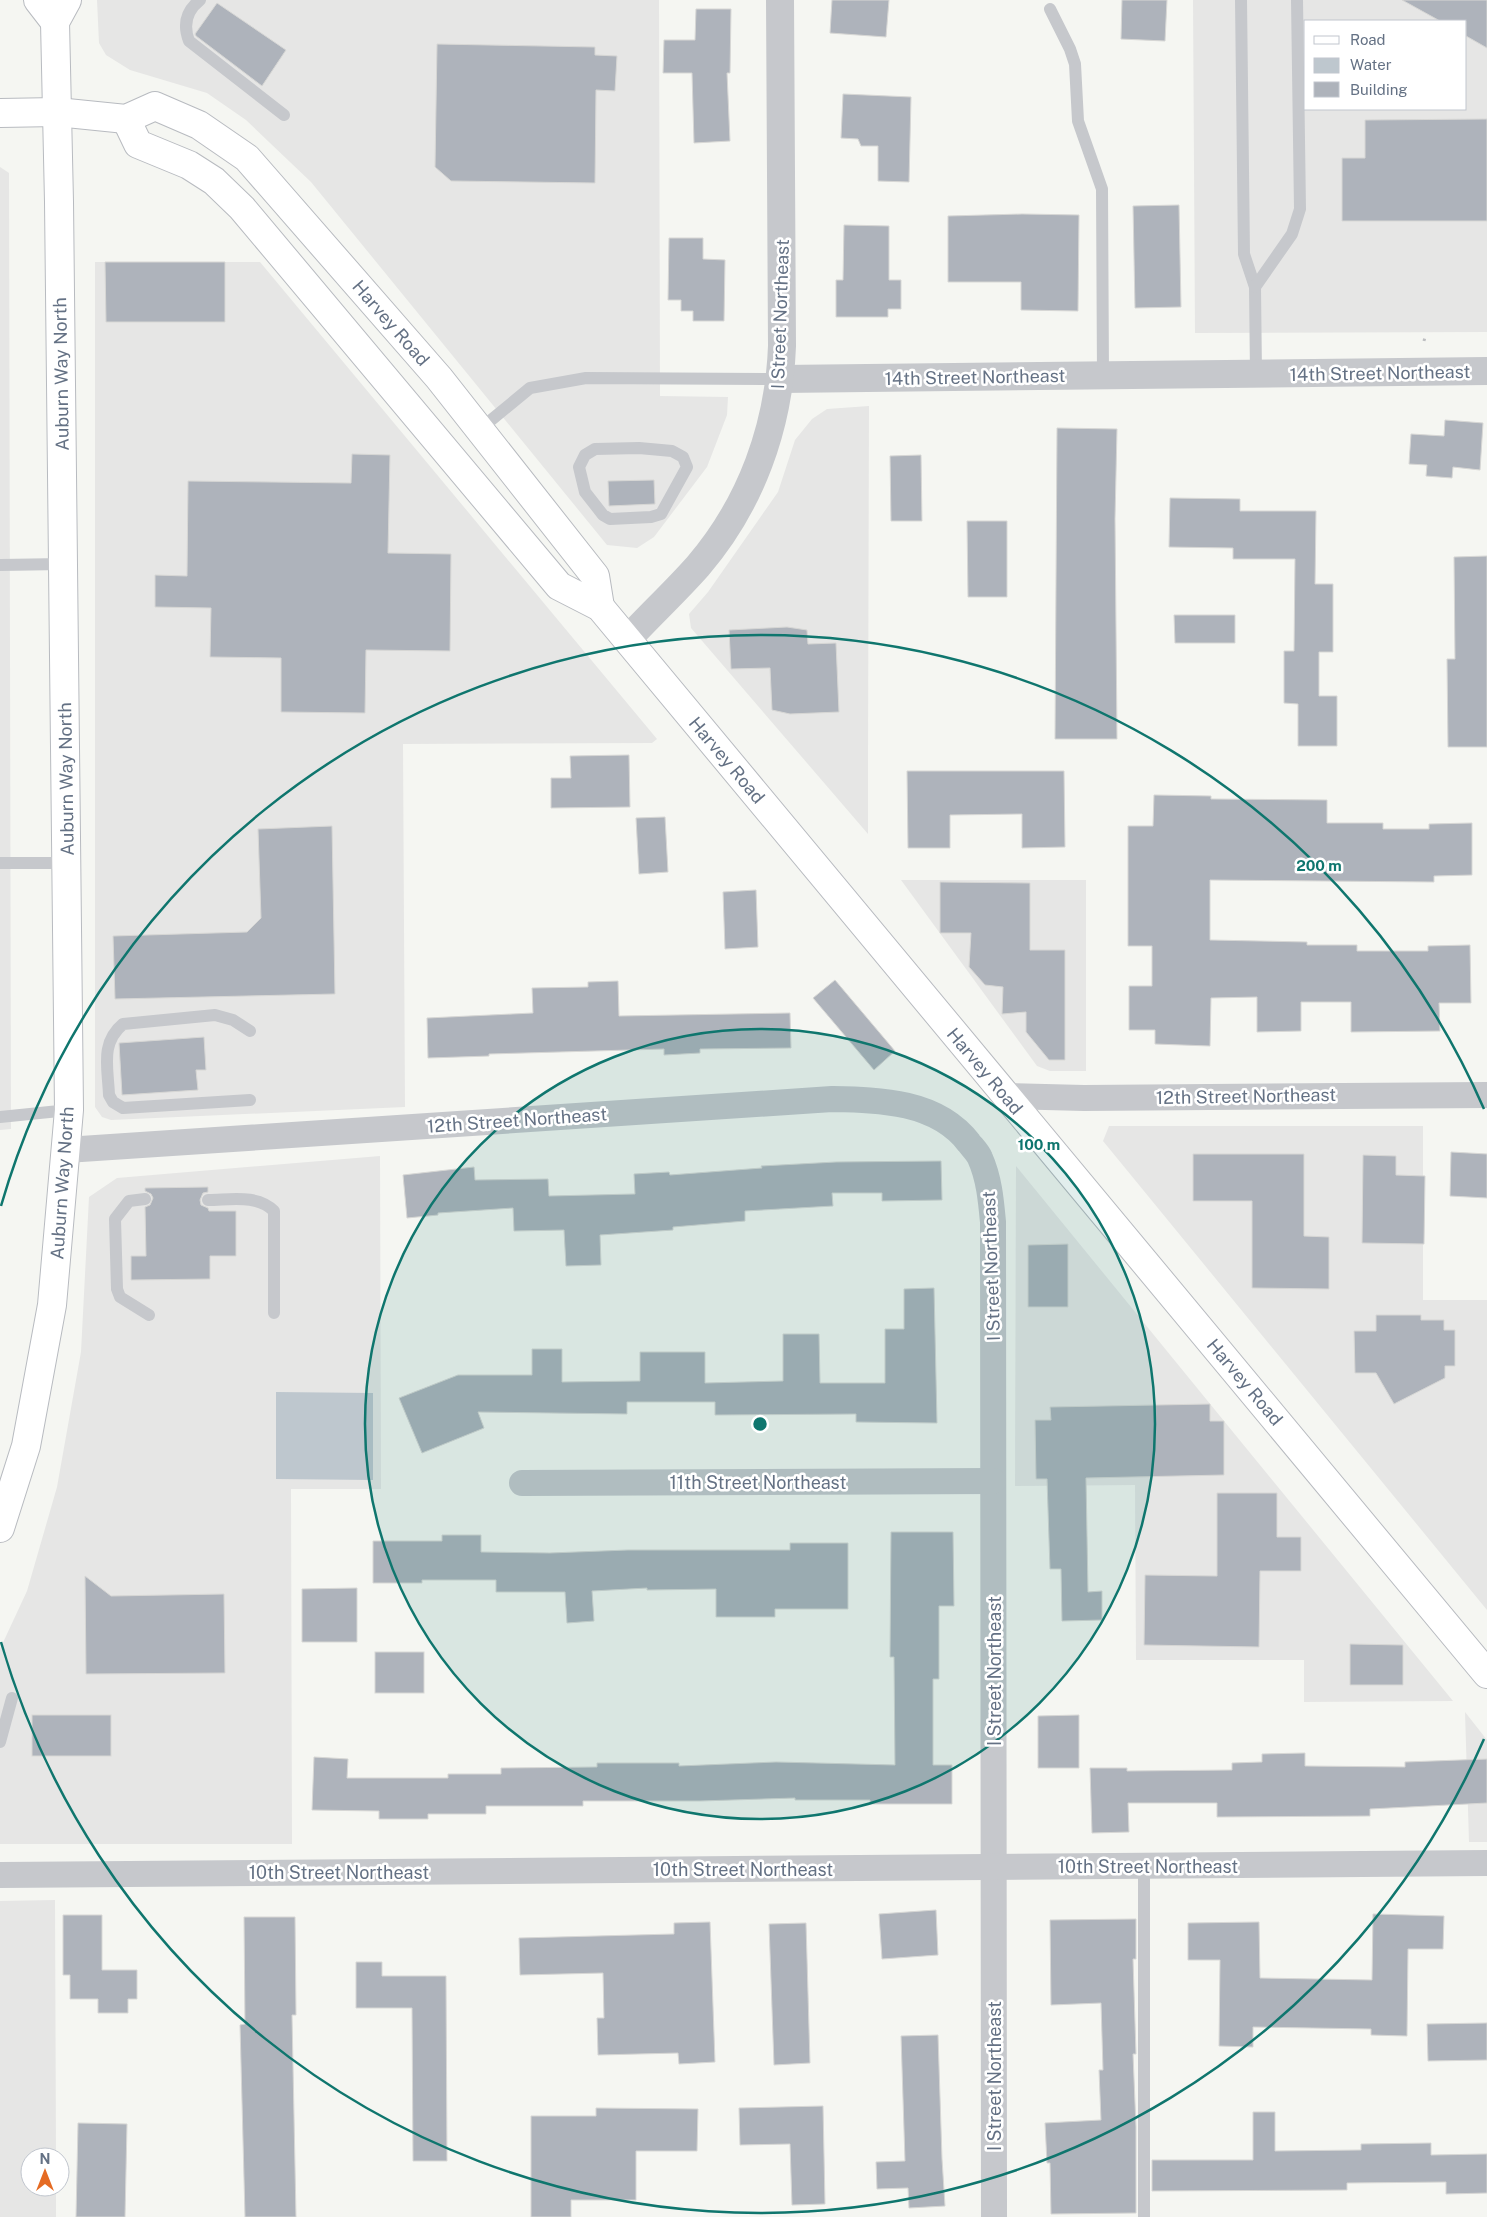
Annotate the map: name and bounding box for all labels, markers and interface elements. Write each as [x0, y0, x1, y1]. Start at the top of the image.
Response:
legend [1304, 20, 1467, 110]
text: Road [1350, 31, 1386, 48]
text: Water [1350, 56, 1392, 73]
text: Building [1350, 81, 1408, 98]
street label: I Street Northeast [767, 239, 793, 389]
street label: Harvey Road [348, 276, 434, 370]
street label: Auburn Way North [49, 297, 73, 451]
street label: 14th Street Northeast [1289, 361, 1471, 385]
street label: 14th Street Northeast [884, 365, 1066, 389]
street label: Auburn Way North [54, 702, 78, 856]
street label: Harvey Road [685, 712, 769, 808]
text: 200 m [1296, 857, 1342, 874]
street label: Harvey Road [943, 1023, 1027, 1119]
street label: 12th Street Northeast [1156, 1084, 1336, 1108]
street label: 12th Street Northeast [426, 1103, 608, 1137]
street label: Auburn Way North [46, 1106, 78, 1260]
text: 100 m [1018, 1136, 1060, 1153]
street label: I Street Northeast [978, 1191, 1004, 1341]
street label: Harvey Road [1203, 1334, 1287, 1430]
centre of rings [751, 1415, 769, 1433]
street label: 11th Street Northeast [670, 1472, 846, 1493]
street label: I Street Northeast [984, 1596, 1005, 1746]
street label: 10th Street Northeast [1058, 1856, 1238, 1877]
street label: 10th Street Northeast [653, 1859, 833, 1880]
street label: 10th Street Northeast [249, 1862, 429, 1883]
street label: I Street Northeast [984, 2001, 1005, 2151]
north arrow [20, 2147, 70, 2197]
text: N [40, 2151, 50, 2167]

